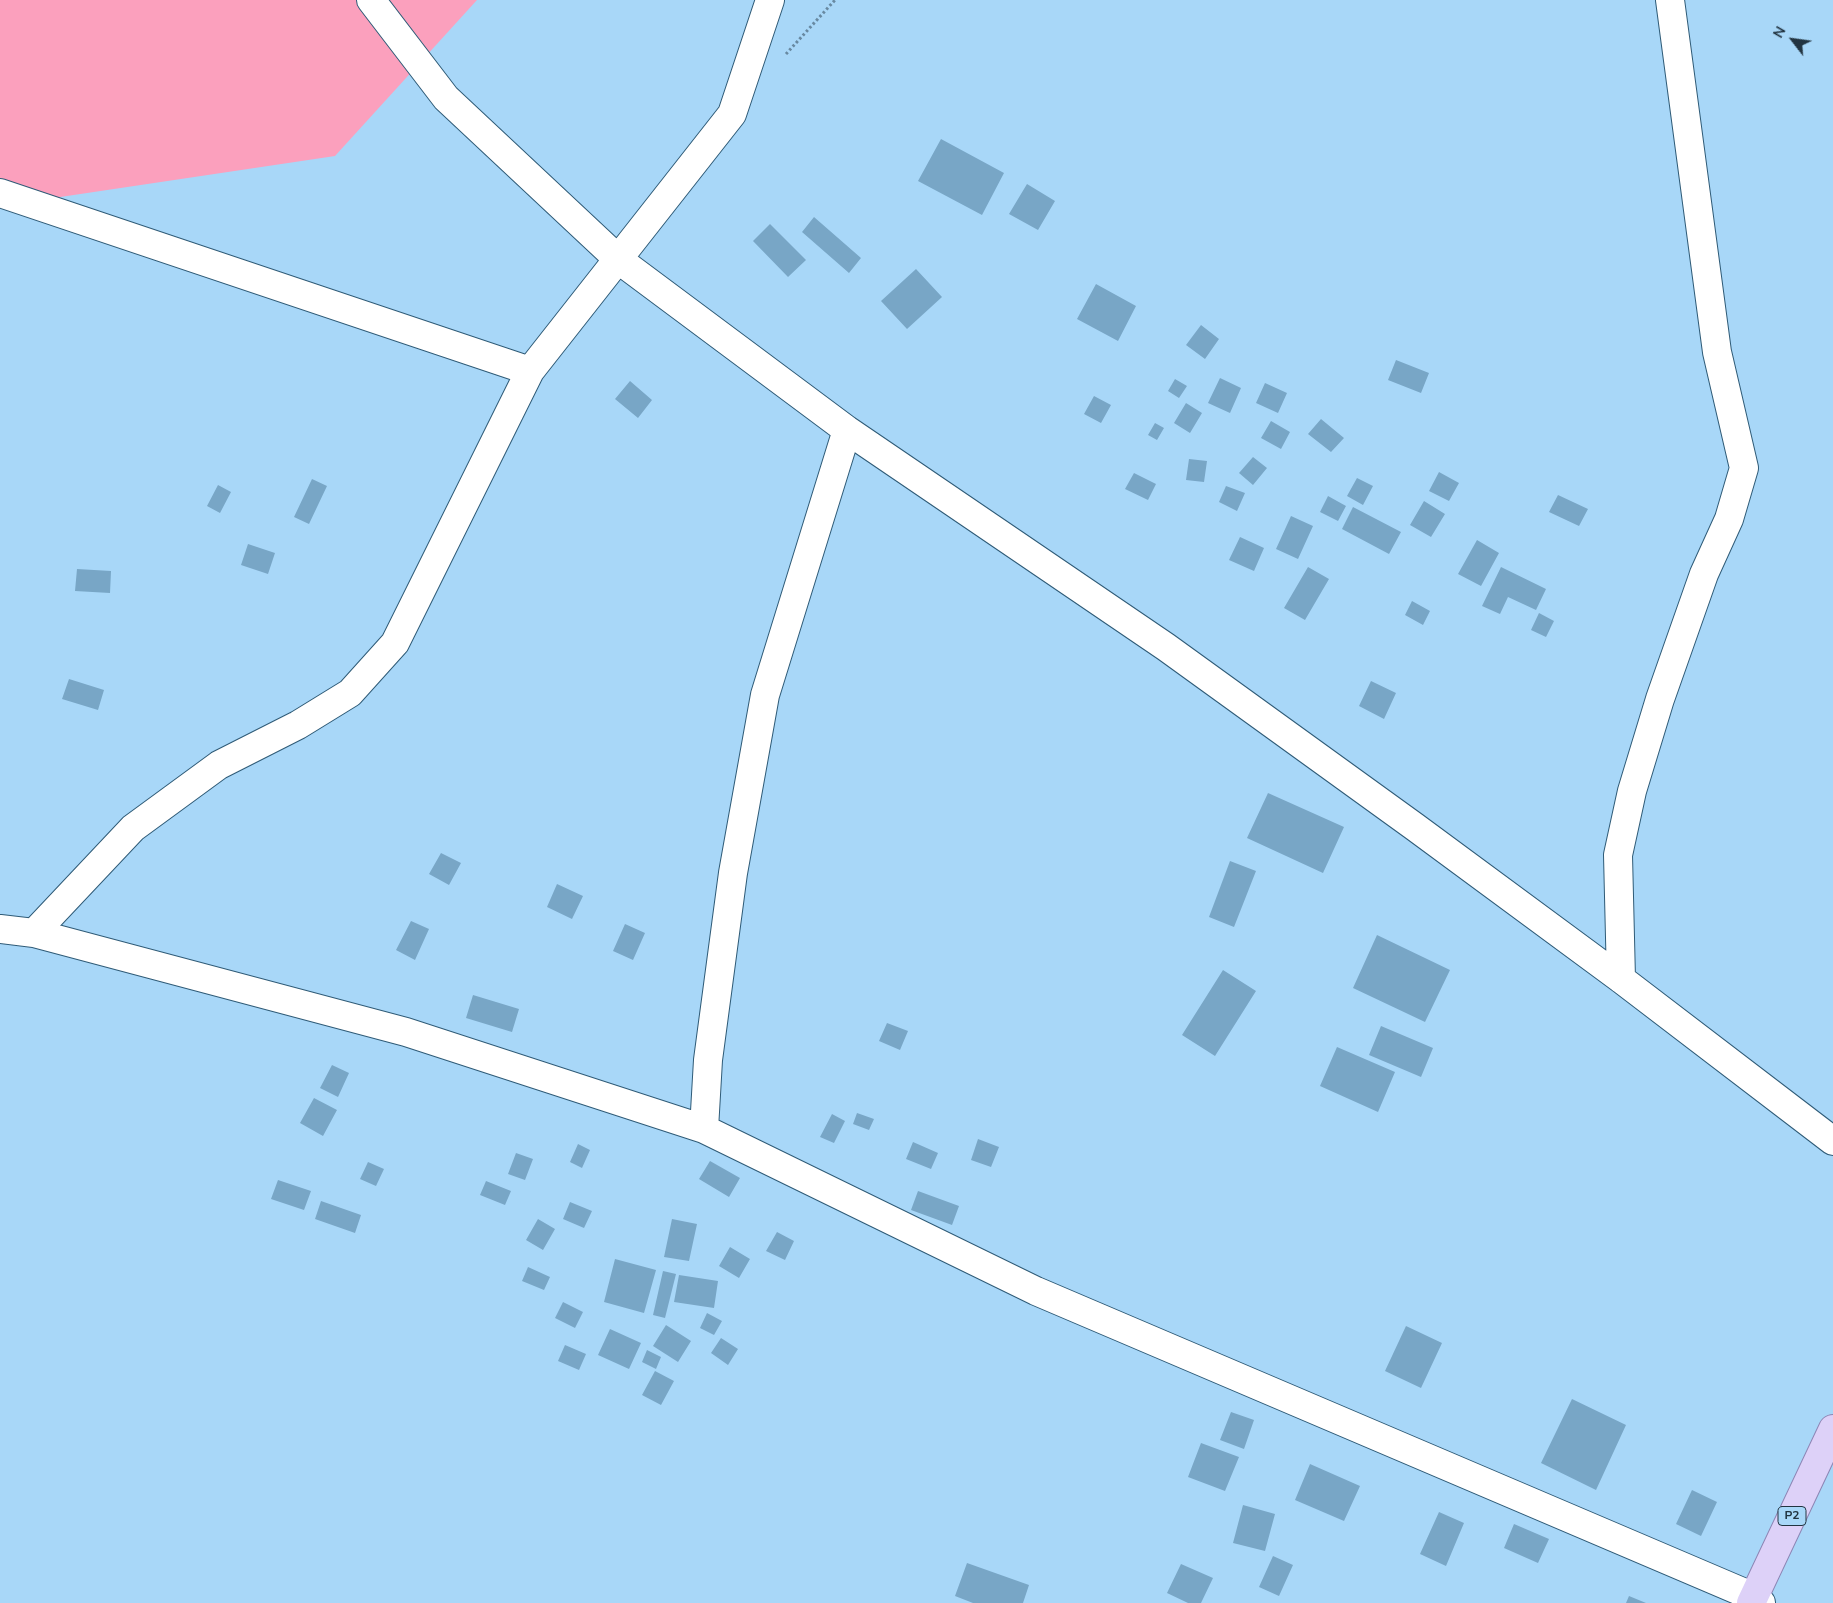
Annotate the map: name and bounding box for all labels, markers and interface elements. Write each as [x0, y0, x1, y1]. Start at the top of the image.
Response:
north arrow [1768, 15, 1818, 65]
text: N [1769, 23, 1790, 42]
road number: P2 [1778, 1506, 1806, 1525]

